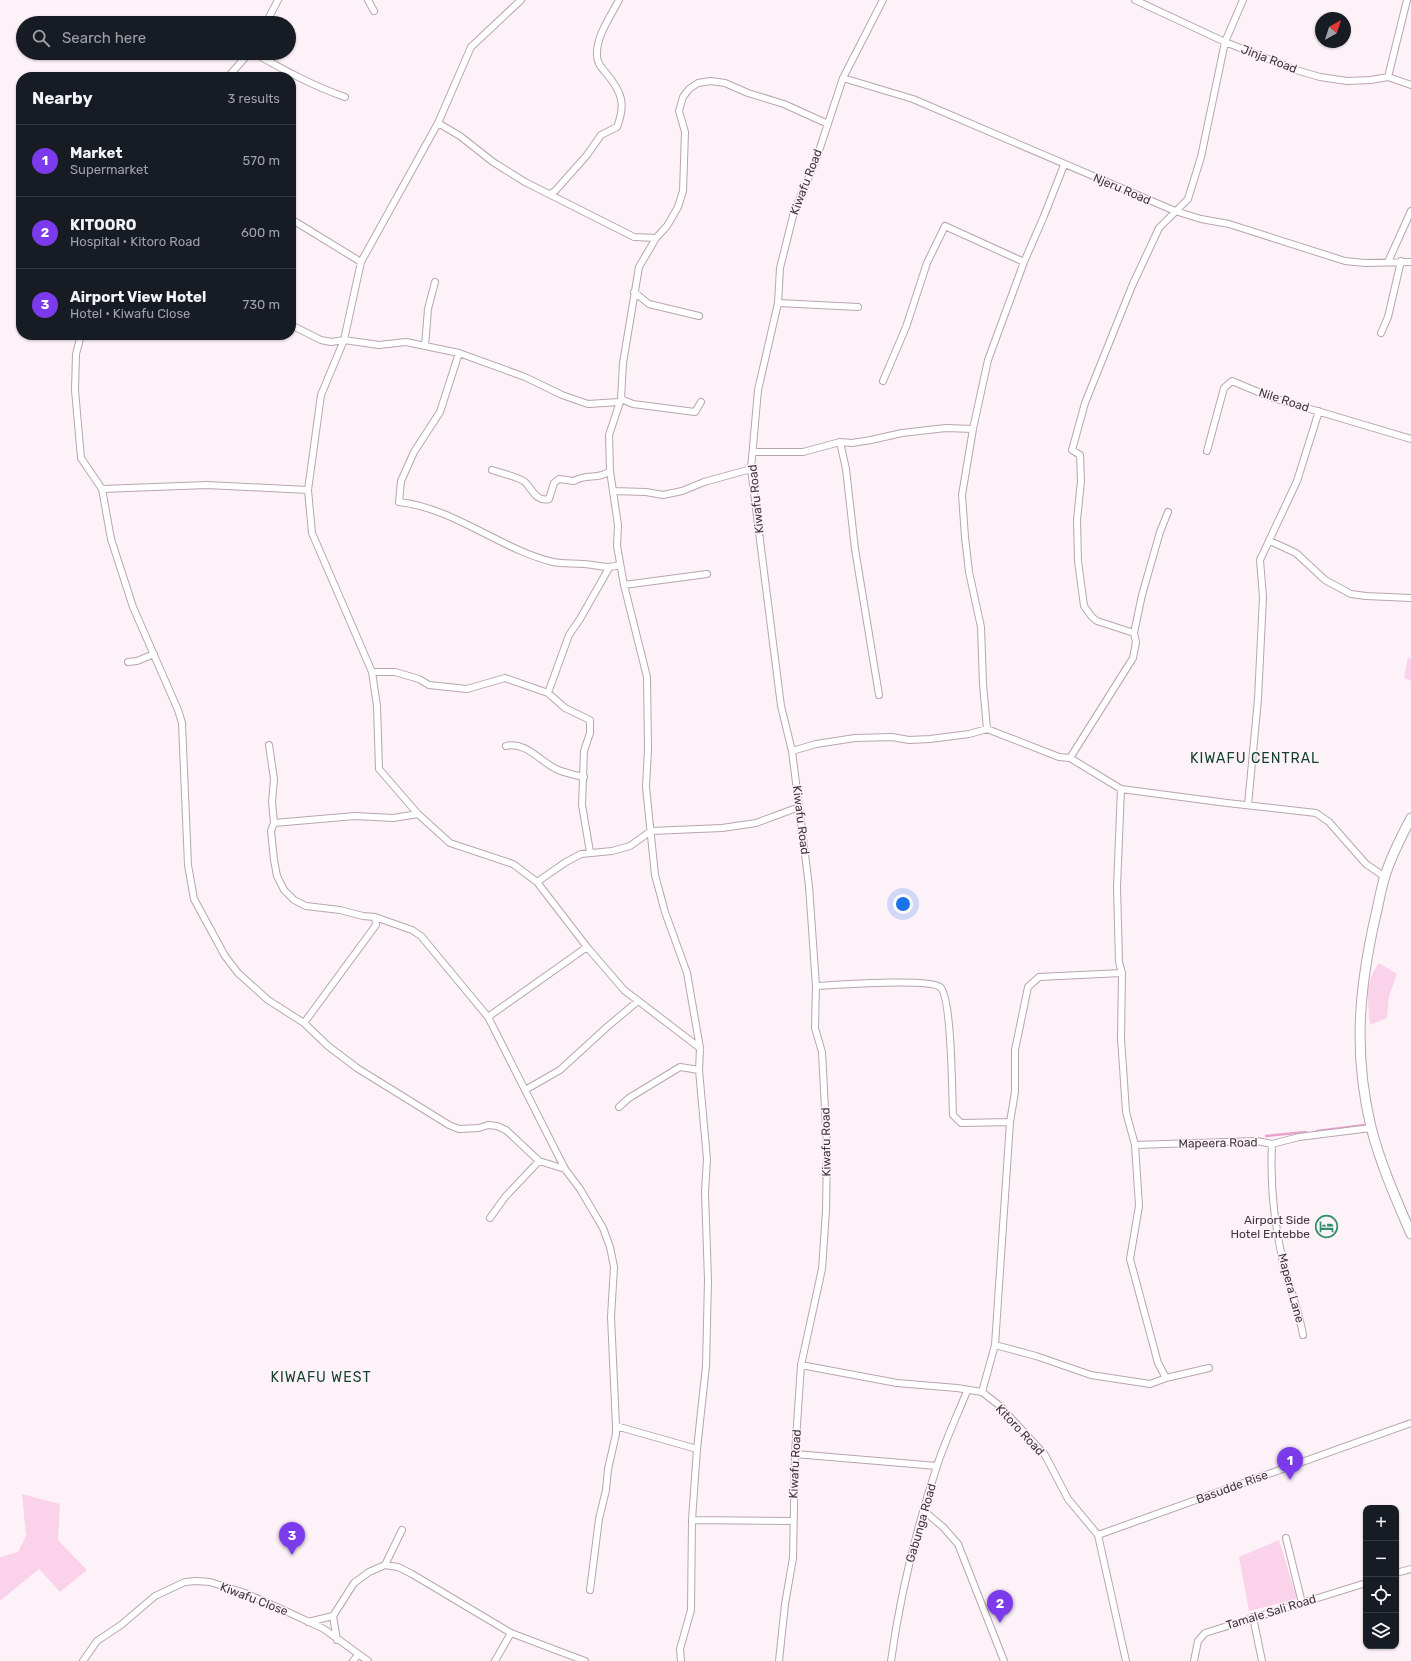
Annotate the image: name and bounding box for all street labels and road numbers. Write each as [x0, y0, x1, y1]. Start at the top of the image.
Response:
street label: Jinja Road [1239, 42, 1299, 76]
street label: Kiwafu Road [787, 147, 825, 217]
street label: Njeru Road [1091, 171, 1153, 207]
street label: Nile Road [1257, 385, 1311, 415]
street label: Kiwafu Road [745, 464, 767, 534]
street label: Kiwafu Road [790, 785, 812, 855]
street label: Kiwafu Road [818, 1107, 834, 1177]
street label: Mapeera Road [1178, 1135, 1258, 1151]
street label: Mapera Lane [1275, 1252, 1307, 1325]
street label: Kitoro Road [993, 1402, 1047, 1458]
street label: Kiwafu Road [786, 1429, 804, 1499]
street label: Basudde Rise [1194, 1467, 1270, 1506]
street label: Gabunga Road [903, 1482, 939, 1564]
street label: Kiwafu Close [218, 1580, 290, 1618]
street label: Tamale Sali Road [1224, 1592, 1318, 1632]

